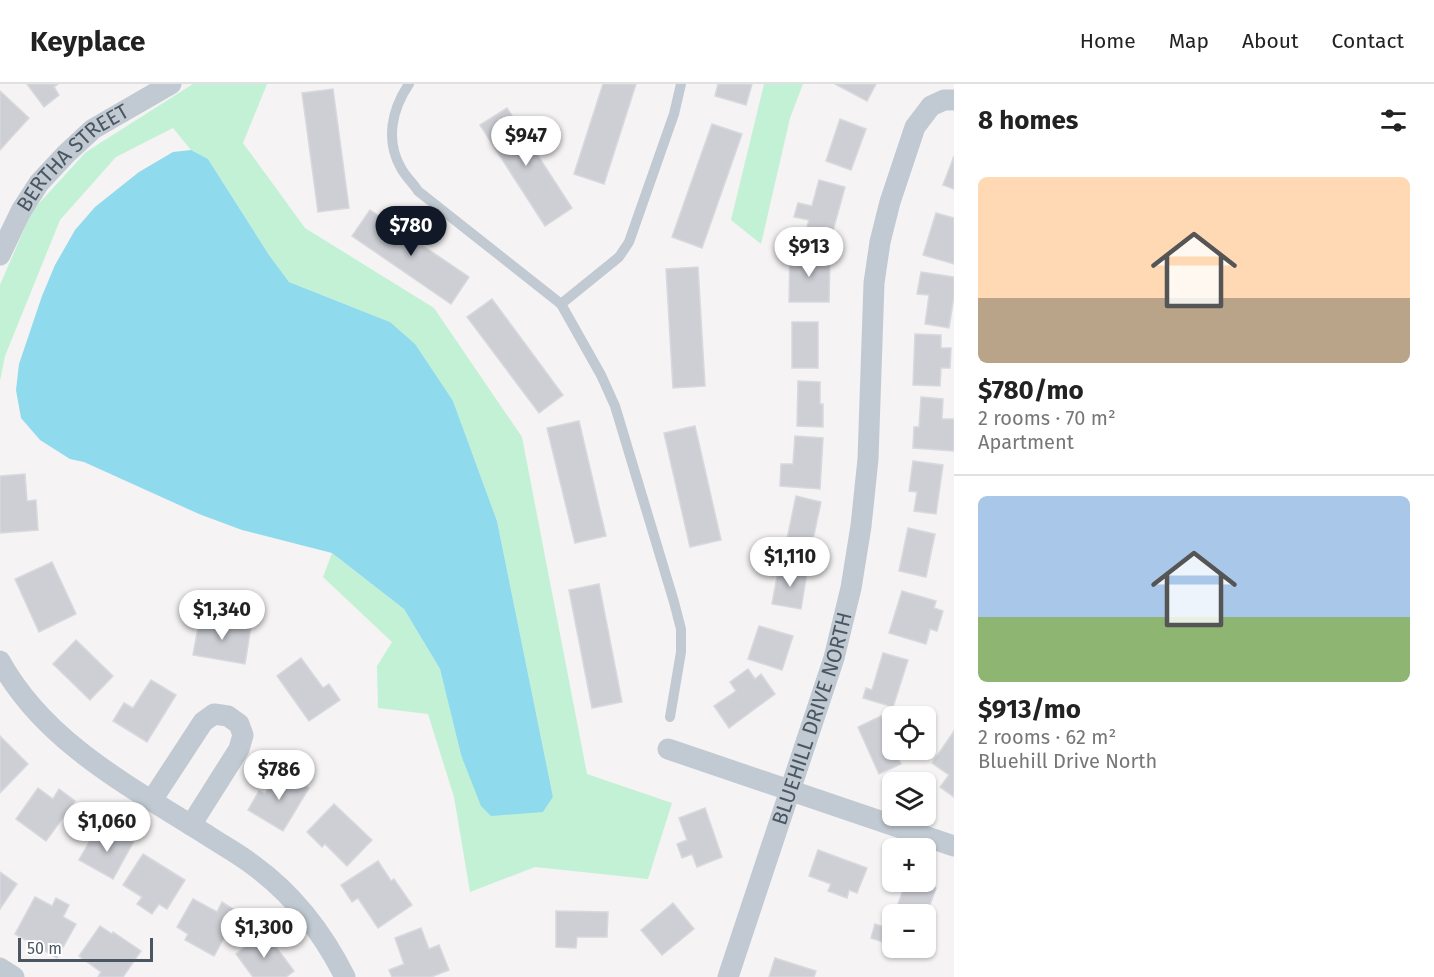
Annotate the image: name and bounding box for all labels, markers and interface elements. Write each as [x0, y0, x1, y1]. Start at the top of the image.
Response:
text: Keyplace [30, 25, 146, 58]
text: Home [1080, 28, 1136, 54]
text: Map [1169, 28, 1209, 54]
text: About [1242, 28, 1299, 54]
text: Contact [1332, 28, 1404, 54]
street label: BERTHA STREET [11, 98, 133, 217]
icon: filters [1377, 104, 1410, 137]
text: 8 homes [978, 105, 1078, 136]
pin: $947 [490, 116, 562, 167]
text: $947 [505, 123, 547, 147]
pin: $780 [375, 206, 447, 257]
text: $780 [390, 213, 432, 237]
icon: home [1140, 216, 1248, 324]
pin: $913 [773, 227, 845, 278]
text: $913 [788, 234, 830, 258]
text: $780/mo [978, 375, 1084, 406]
text: 2 rooms · 70 m² [978, 406, 1116, 430]
text: Apartment [978, 430, 1074, 454]
icon: home [1140, 535, 1248, 643]
pin: $1,110 [741, 537, 839, 588]
text: $1,110 [764, 544, 816, 568]
pin: $1,340 [173, 590, 271, 641]
text: $1,340 [193, 597, 251, 621]
street label: BLUEHILL DRIVE NORTH [766, 609, 858, 828]
text: $913/mo [978, 694, 1081, 725]
map controls [882, 706, 936, 958]
button: locate [882, 706, 936, 760]
text: 2 rooms · 62 m² [978, 725, 1116, 749]
text: Bluehill Drive North [978, 749, 1157, 773]
pin: $786 [243, 750, 315, 801]
text: $786 [258, 757, 300, 781]
button: layers [882, 772, 936, 826]
pin: $1,060 [58, 802, 156, 853]
text: $1,060 [78, 809, 136, 833]
button: + [882, 838, 936, 892]
button: − [882, 904, 936, 958]
pin: $1,300 [215, 908, 313, 959]
text: $1,300 [235, 915, 293, 939]
scale bar [18, 935, 153, 962]
text: 50 m [27, 939, 62, 958]

